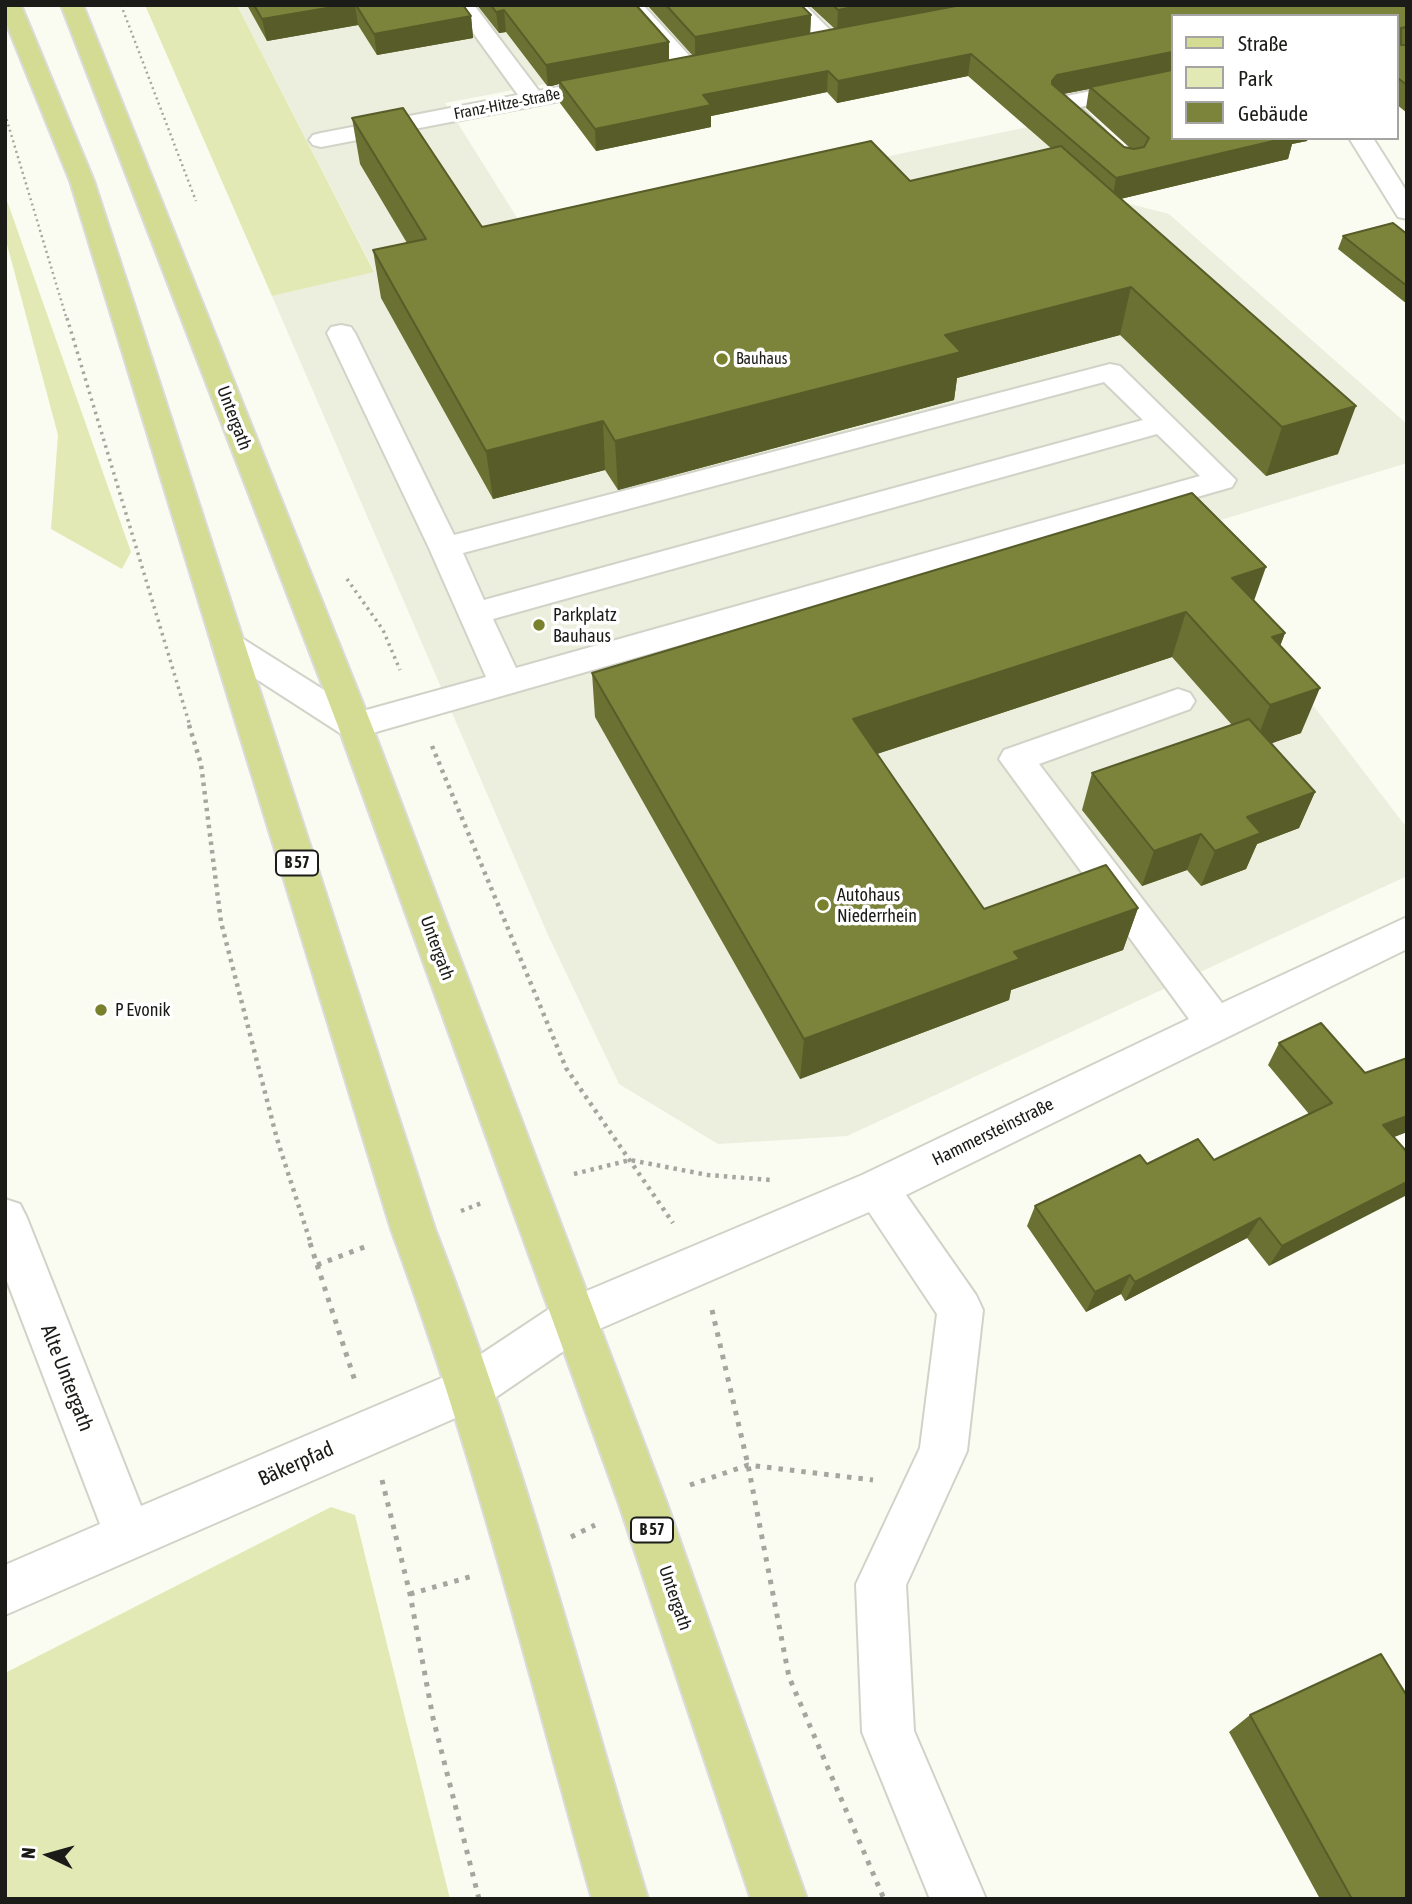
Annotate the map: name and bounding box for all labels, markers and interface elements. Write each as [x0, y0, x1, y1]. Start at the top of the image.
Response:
legend [1170, 14, 1398, 140]
text: Straße [1238, 31, 1288, 55]
text: Park [1238, 66, 1273, 90]
street label: Franz-Hitze-Straße [452, 84, 562, 124]
text: Gebäude [1238, 101, 1308, 125]
place label: Bauhaus [736, 349, 787, 369]
marker: Bauhaus [714, 351, 730, 367]
street label: Untergath [212, 383, 256, 453]
place label: Parkplatz Bauhaus [553, 604, 616, 646]
marker: Parkplatz Bauhaus [531, 617, 547, 633]
road number: B 57 [276, 850, 318, 876]
place label: Autohaus Niederrhein [837, 884, 917, 926]
marker: Autohaus Niederrhein [815, 897, 831, 913]
street label: Untergath [415, 913, 459, 983]
place label: P Evonik [115, 999, 170, 1021]
marker: P Evonik [93, 1002, 109, 1018]
street label: Hammersteinstraße [929, 1093, 1057, 1171]
street label: Alte Untergath [35, 1321, 99, 1435]
street label: Bäkerpfad [254, 1436, 338, 1492]
road number: B 57 [631, 1518, 673, 1542]
street label: Untergath [654, 1563, 696, 1633]
north arrow [14, 1820, 84, 1890]
text: N [17, 1847, 40, 1860]

